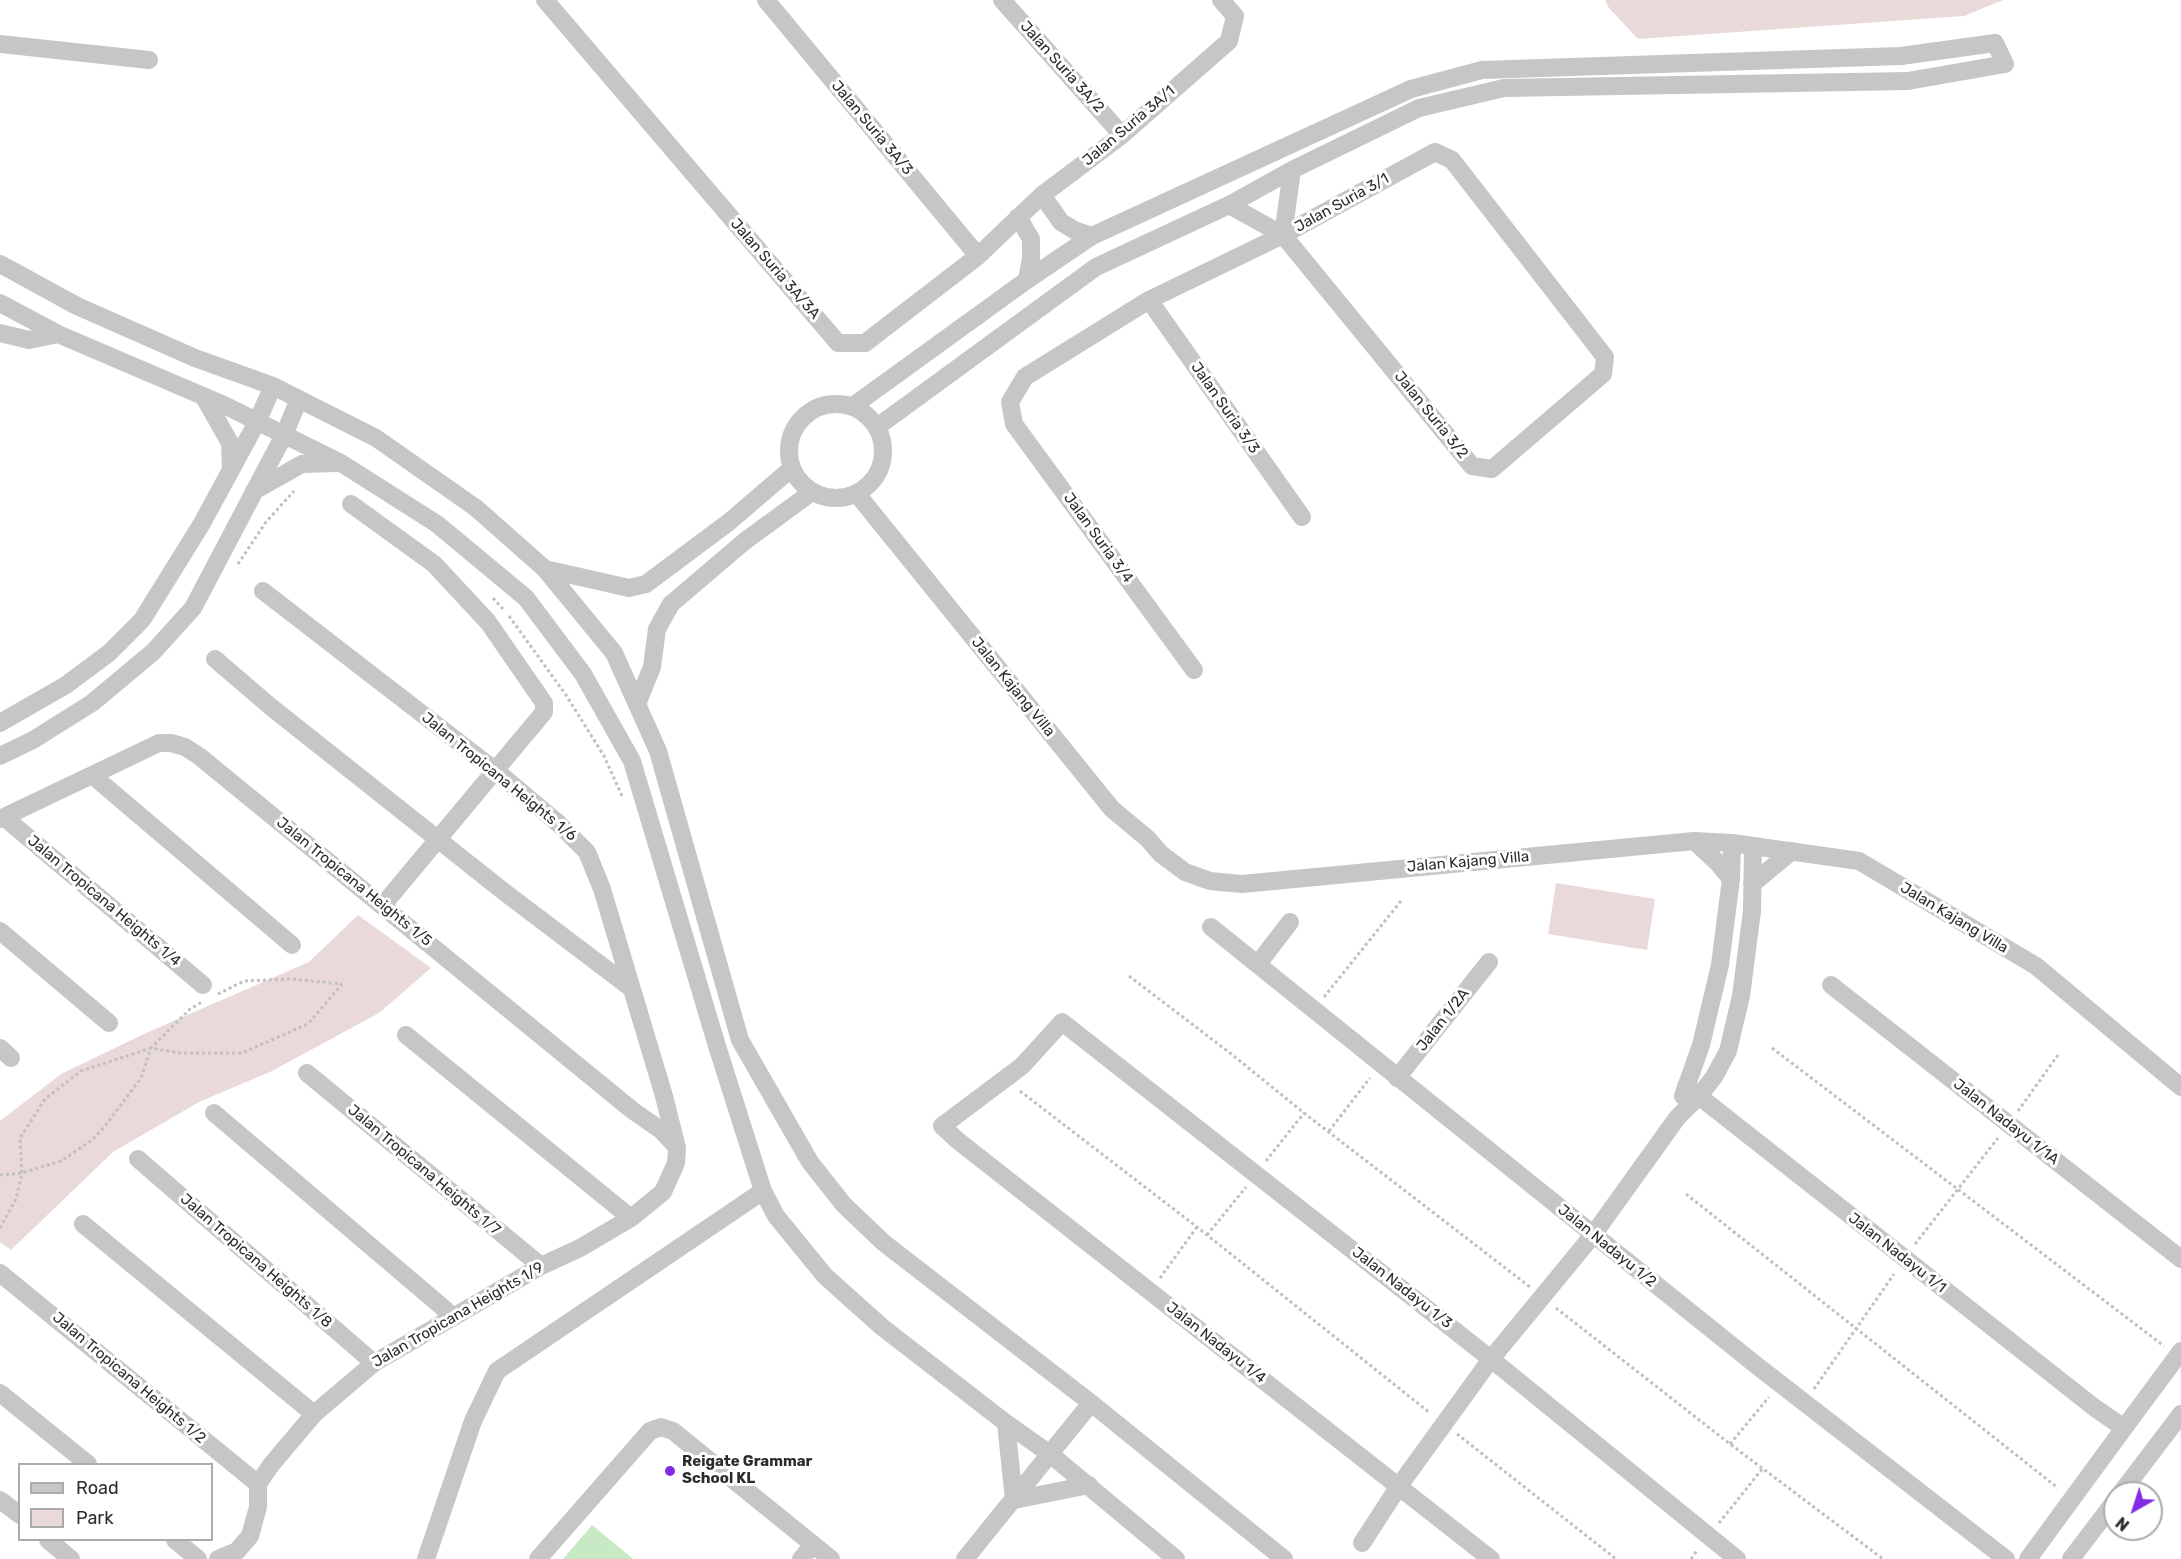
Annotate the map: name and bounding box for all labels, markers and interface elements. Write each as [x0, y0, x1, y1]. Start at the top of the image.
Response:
street label: Jalan Suria 3A/2 [1016, 18, 1108, 116]
street label: Jalan Suria 3A/3 [827, 77, 917, 179]
street label: Jalan Suria 3A/1 [1079, 82, 1179, 170]
street label: Jalan Suria 3/1 [1292, 170, 1392, 236]
street label: Jalan Suria 3A/3A [726, 215, 824, 323]
street label: Jalan Suria 3/3 [1187, 359, 1263, 457]
street label: Jalan Suria 3/2 [1390, 368, 1472, 462]
street label: Jalan Suria 3/4 [1059, 490, 1137, 586]
street label: Jalan Kajang Villa [967, 634, 1059, 740]
street label: Jalan Tropicana Heights 1/6 [418, 709, 580, 845]
street label: Jalan Tropicana Heights 1/5 [273, 814, 435, 950]
street label: Jalan Tropicana Heights 1/4 [24, 832, 184, 970]
street label: Jalan Kajang Villa [1406, 848, 1530, 876]
street label: Jalan Kajang Villa [1897, 879, 2011, 957]
street label: Jalan 1/2A [1413, 985, 1473, 1055]
street label: Jalan Nadayu 1/1A [1950, 1075, 2062, 1169]
street label: Jalan Tropicana Heights 1/7 [344, 1101, 504, 1239]
street label: Jalan Tropicana Heights 1/8 [177, 1190, 335, 1332]
street label: Jalan Nadayu 1/2 [1554, 1201, 1660, 1291]
street label: Jalan Nadayu 1/1 [1845, 1209, 1949, 1297]
street label: Jalan Nadayu 1/3 [1348, 1243, 1456, 1333]
street label: Jalan Tropicana Heights 1/9 [369, 1259, 547, 1371]
street label: Jalan Nadayu 1/4 [1163, 1299, 1269, 1387]
street label: Jalan Tropicana Heights 1/2 [49, 1309, 209, 1447]
place label: Reigate Grammar School KL [682, 1453, 812, 1488]
legend [18, 1463, 213, 1541]
marker: Reigate Grammar School KL [663, 1464, 677, 1478]
text: Road [76, 1477, 119, 1499]
north arrow [2103, 1481, 2163, 1541]
text: Park [76, 1507, 113, 1529]
text: N [2112, 1513, 2133, 1535]

